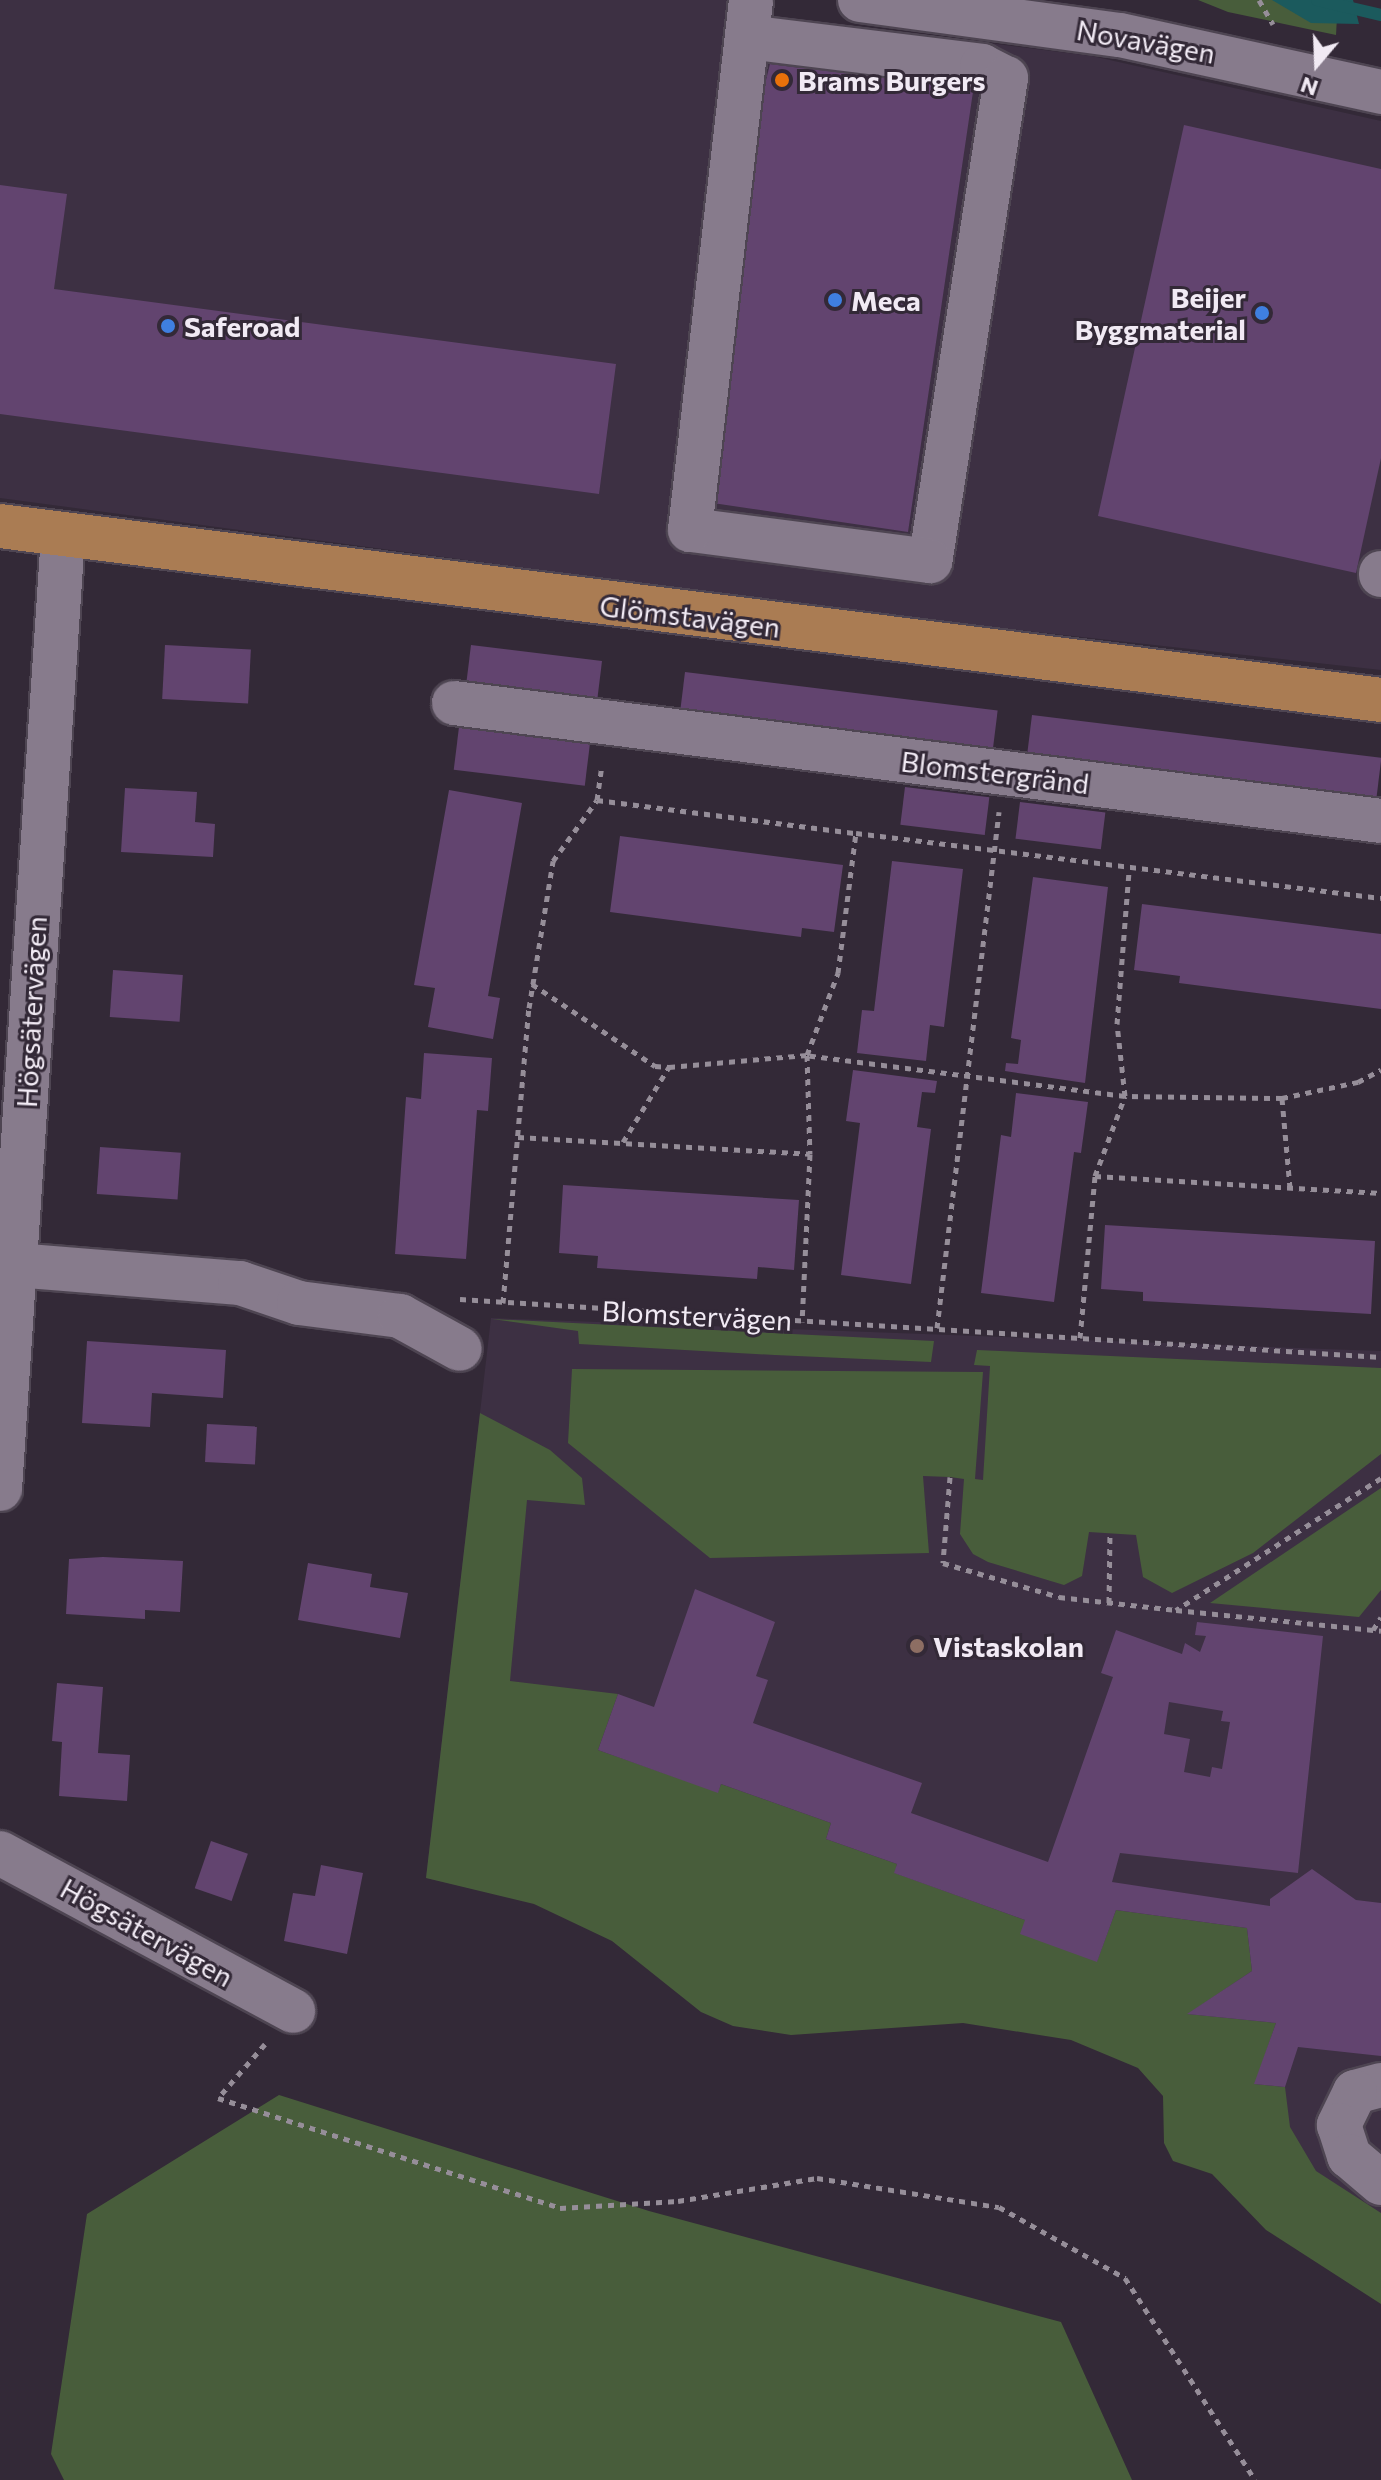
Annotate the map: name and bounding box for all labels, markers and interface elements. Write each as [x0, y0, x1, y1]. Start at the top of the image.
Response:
street label: Novavägen [1074, 12, 1218, 70]
north arrow [1277, 24, 1357, 104]
place label: Brams Burgers [798, 63, 986, 97]
marker: Brams Burgers [773, 71, 791, 89]
text: N [1297, 72, 1321, 103]
place label: Beijer Byggmaterial [1075, 280, 1246, 346]
place label: Meca [851, 283, 921, 317]
marker: Meca [826, 291, 844, 309]
marker: Beijer Byggmaterial [1253, 304, 1271, 322]
place label: Saferoad [184, 309, 300, 343]
marker: Saferoad [159, 317, 177, 335]
street label: Glömstavägen [598, 588, 782, 644]
street label: Blomstergränd [899, 744, 1091, 800]
street label: Högsätervägen [9, 915, 53, 1109]
street label: Blomstervägen [601, 1293, 793, 1337]
place label: Vistaskolan [933, 1629, 1084, 1663]
marker: Vistaskolan [908, 1637, 926, 1655]
street label: Högsätervägen [55, 1871, 239, 1993]

